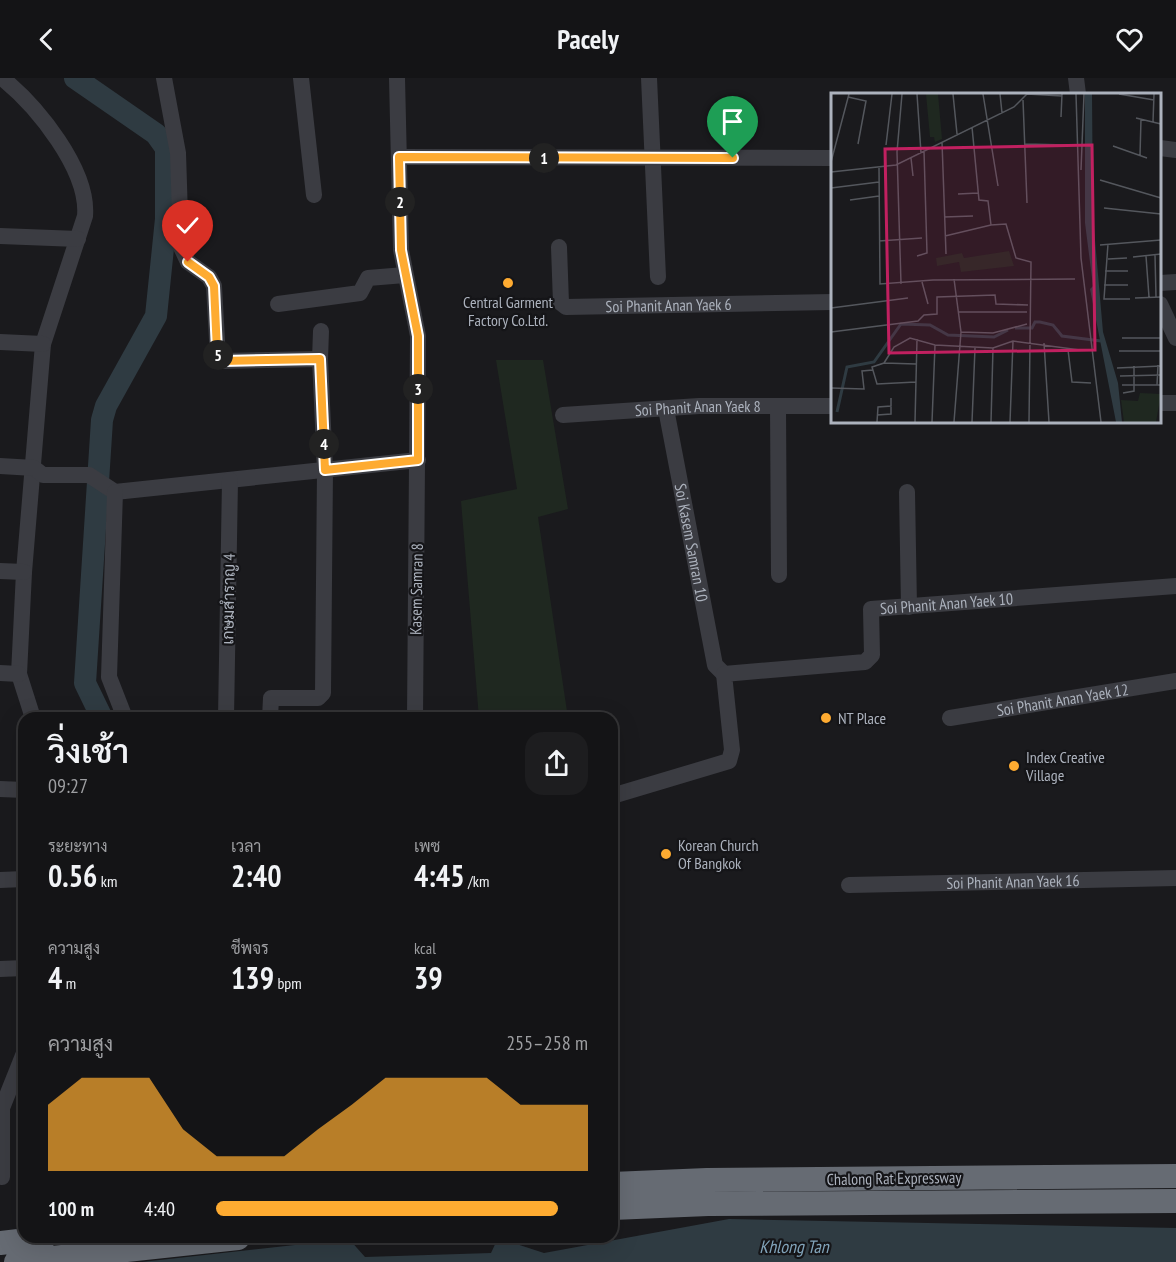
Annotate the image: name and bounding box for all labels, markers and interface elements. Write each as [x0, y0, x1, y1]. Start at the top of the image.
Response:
text: Pacely [557, 22, 619, 56]
icon: back [30, 23, 63, 56]
icon: heart [1113, 23, 1146, 56]
inset map [831, 93, 1161, 423]
pin [707, 96, 758, 158]
icon: arrive [716, 105, 749, 138]
pin: 1 [529, 143, 559, 173]
text: 1 [540, 148, 548, 168]
pin: 2 [385, 187, 415, 217]
text: 2 [396, 192, 404, 212]
pin [162, 200, 213, 262]
icon: check [171, 209, 204, 242]
marker: Central Garment Factory Co.Ltd. [501, 276, 515, 290]
place label: Central Garment Factory Co.Ltd. [463, 292, 554, 330]
street label: Soi Phanit Anan Yaek 6 [605, 294, 732, 316]
pin: 5 [203, 340, 233, 370]
text: 5 [214, 345, 222, 365]
pin: 3 [403, 374, 433, 404]
text: 3 [414, 379, 422, 399]
street label: Soi Phanit Anan Yaek 8 [634, 396, 761, 420]
pin: 4 [309, 429, 339, 459]
text: 4 [320, 434, 328, 454]
street label: Soi Kasem Samran 10 [670, 482, 713, 603]
street label: Kasem Samran 8 [405, 543, 427, 635]
street label: เกษมสำราญ 4 [217, 553, 239, 645]
street label: Soi Phanit Anan Yaek 10 [879, 588, 1014, 618]
street label: Soi Phanit Anan Yaek 12 [995, 679, 1130, 720]
place label: NT Place [838, 708, 886, 728]
marker: NT Place [819, 711, 833, 725]
text: วิ่งเช้า [48, 729, 129, 772]
button: share [525, 732, 588, 795]
place label: Index Creative Village [1025, 747, 1105, 785]
marker: Index Creative Village [1007, 759, 1021, 773]
text: 09:27 [48, 773, 88, 799]
place label: Korean Church Of Bangkok [678, 835, 758, 873]
text: ระยะทาง [48, 836, 108, 856]
text: เวลา [231, 836, 261, 856]
text: เพซ [414, 836, 440, 856]
marker: Korean Church Of Bangkok [659, 847, 673, 861]
text: 0.56 [48, 856, 97, 895]
text: 2:40 [231, 856, 282, 895]
text: 4:45 [414, 856, 465, 895]
street label: Soi Phanit Anan Yaek 16 [946, 870, 1080, 893]
text: km [97, 871, 117, 891]
text: /km [465, 871, 489, 891]
text: ความสูง [48, 938, 100, 958]
text: ชีพจร [231, 938, 269, 958]
text: kcal [414, 938, 436, 958]
text: 4 [48, 958, 62, 997]
text: 139 [231, 958, 274, 997]
text: 39 [414, 958, 443, 997]
text: m [62, 973, 76, 993]
text: bpm [274, 973, 302, 993]
text: 255–258 m [506, 1030, 588, 1056]
text: ความสูง [48, 1031, 113, 1057]
street label: Chalong Rat Expressway [826, 1167, 962, 1189]
text: 100 m [48, 1196, 94, 1222]
text: 4:40 [144, 1196, 175, 1222]
water label: Khlong Tan [759, 1235, 830, 1258]

